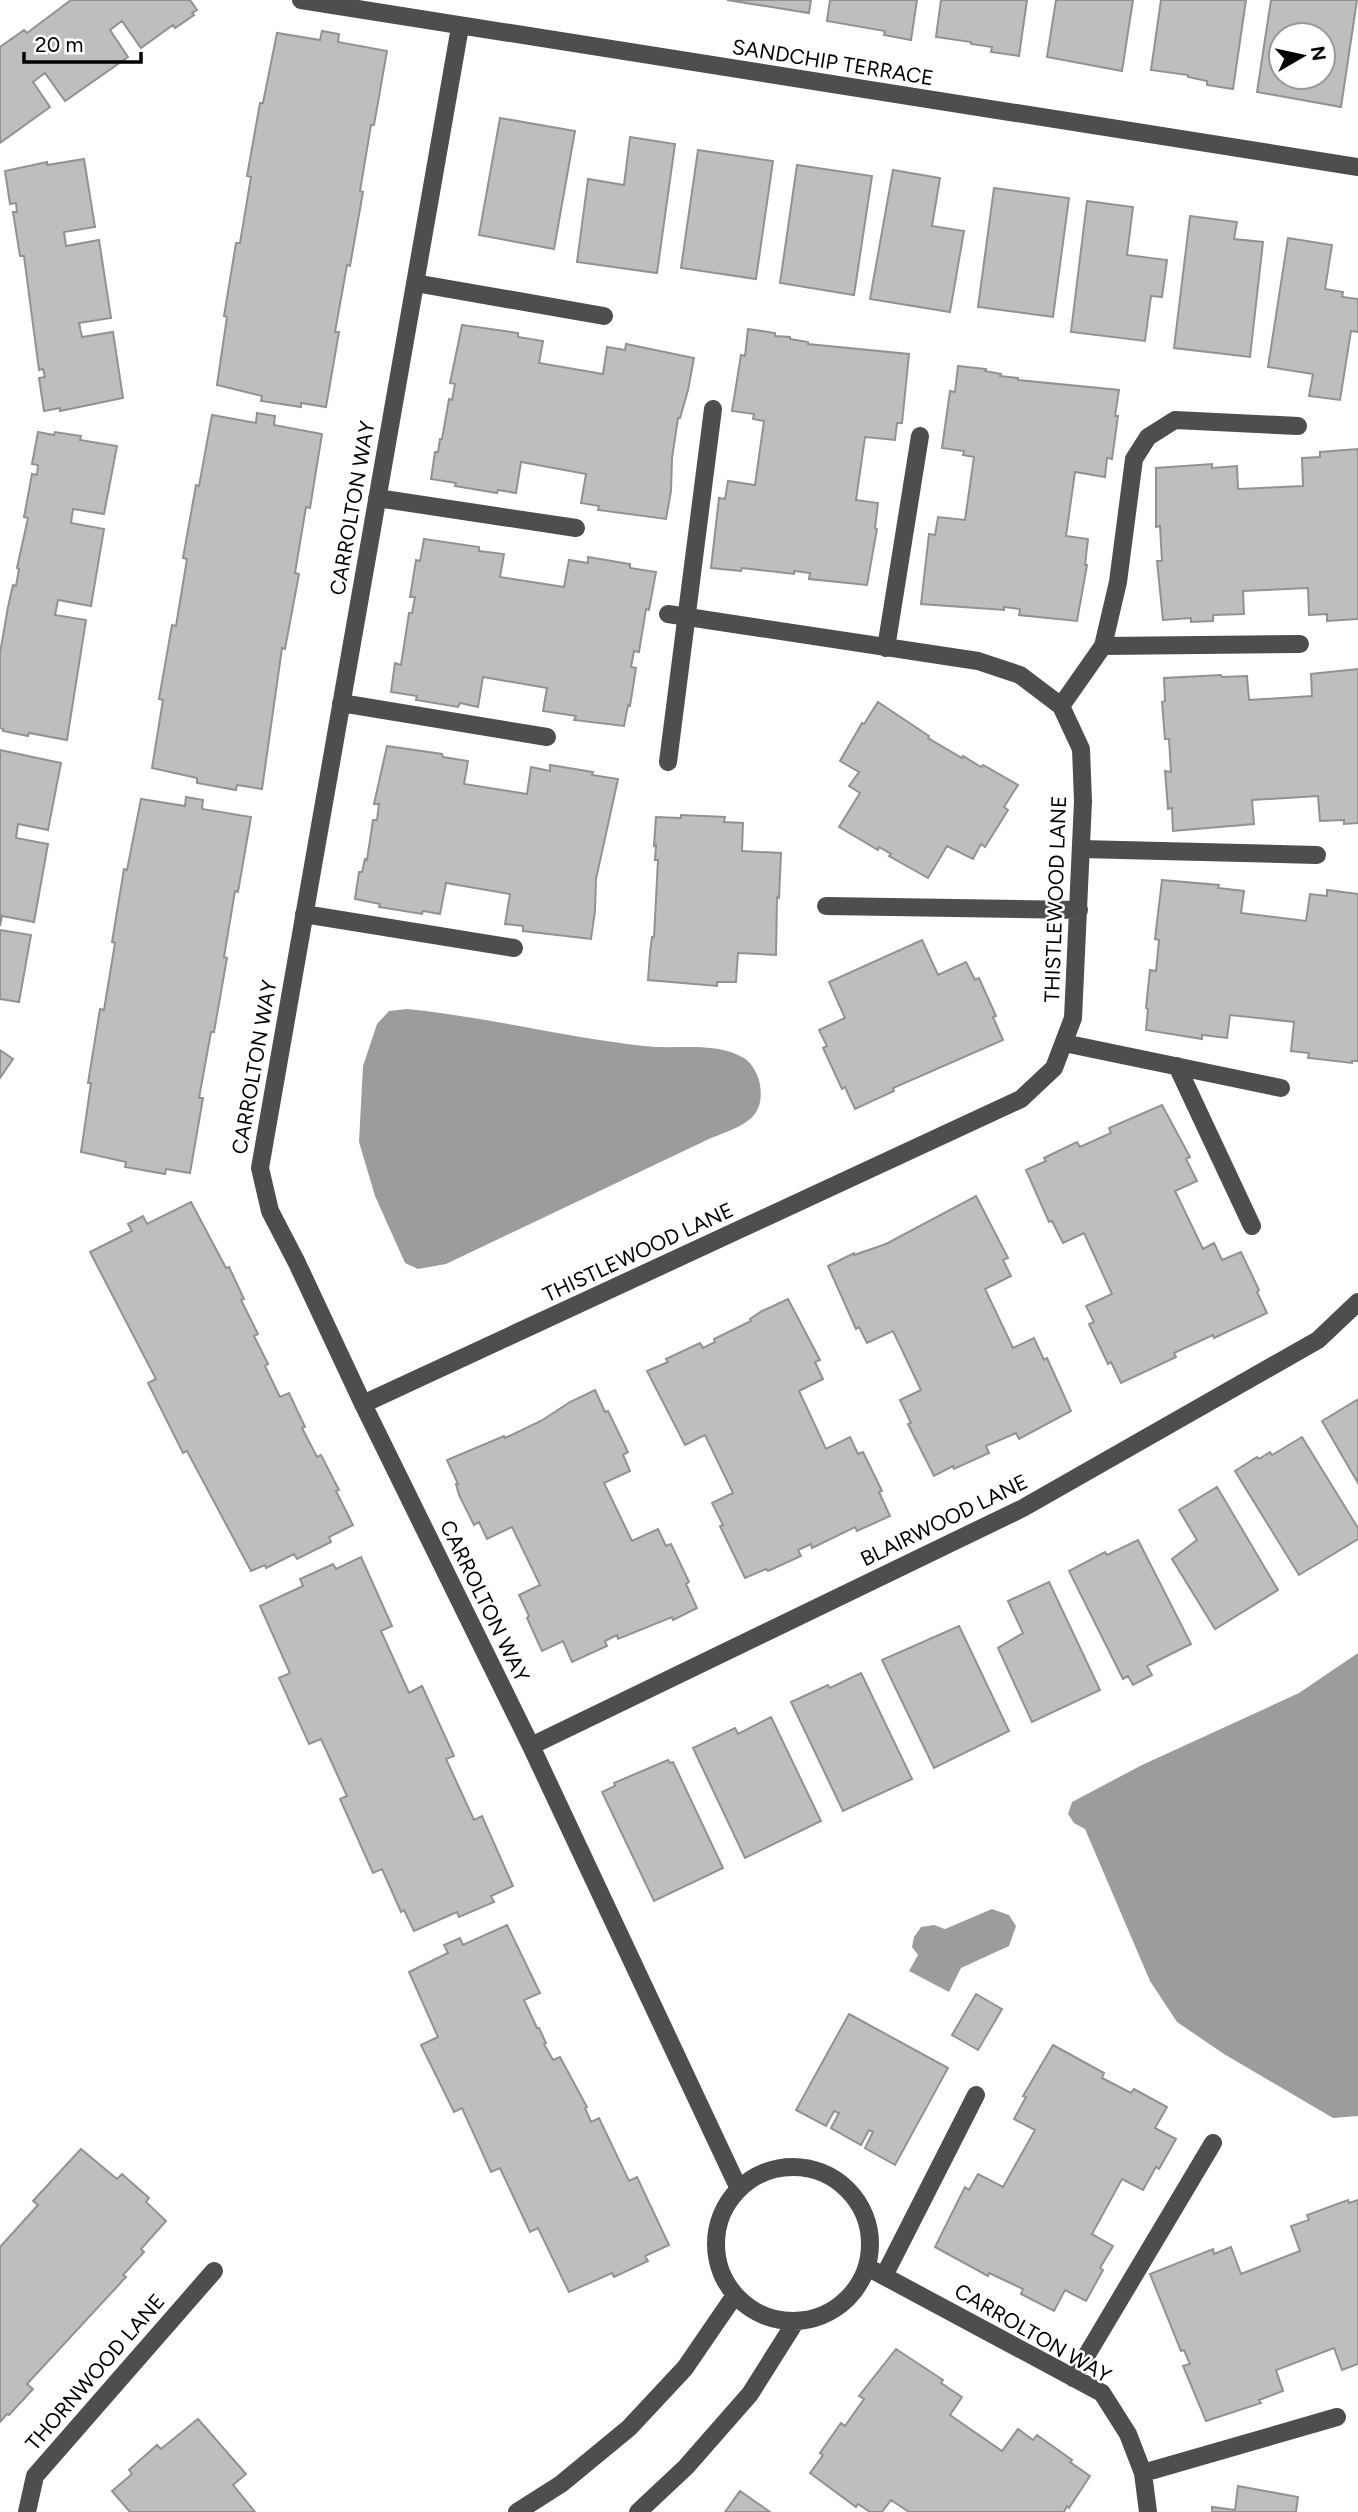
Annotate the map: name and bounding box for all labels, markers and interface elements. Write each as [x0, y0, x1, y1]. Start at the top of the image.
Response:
scale bar [24, 21, 142, 65]
north arrow [1267, 21, 1337, 91]
text: 20 m [35, 32, 83, 57]
street label: SANDCHIP TERRACE [731, 34, 935, 90]
text: N [1306, 44, 1331, 62]
street label: CARROLTON WAY [324, 418, 380, 597]
street label: THISTLEWOOD LANE [1039, 795, 1071, 1003]
street label: CARROLTON WAY [226, 977, 282, 1156]
street label: THISTLEWOOD LANE [539, 1197, 737, 1307]
street label: BLAIRWOOD LANE [856, 1469, 1032, 1571]
street label: CARROLTON WAY [435, 1516, 535, 1686]
street label: CARROLTON WAY [950, 2278, 1116, 2388]
street label: THORNWOOD LANE [20, 2289, 170, 2455]

